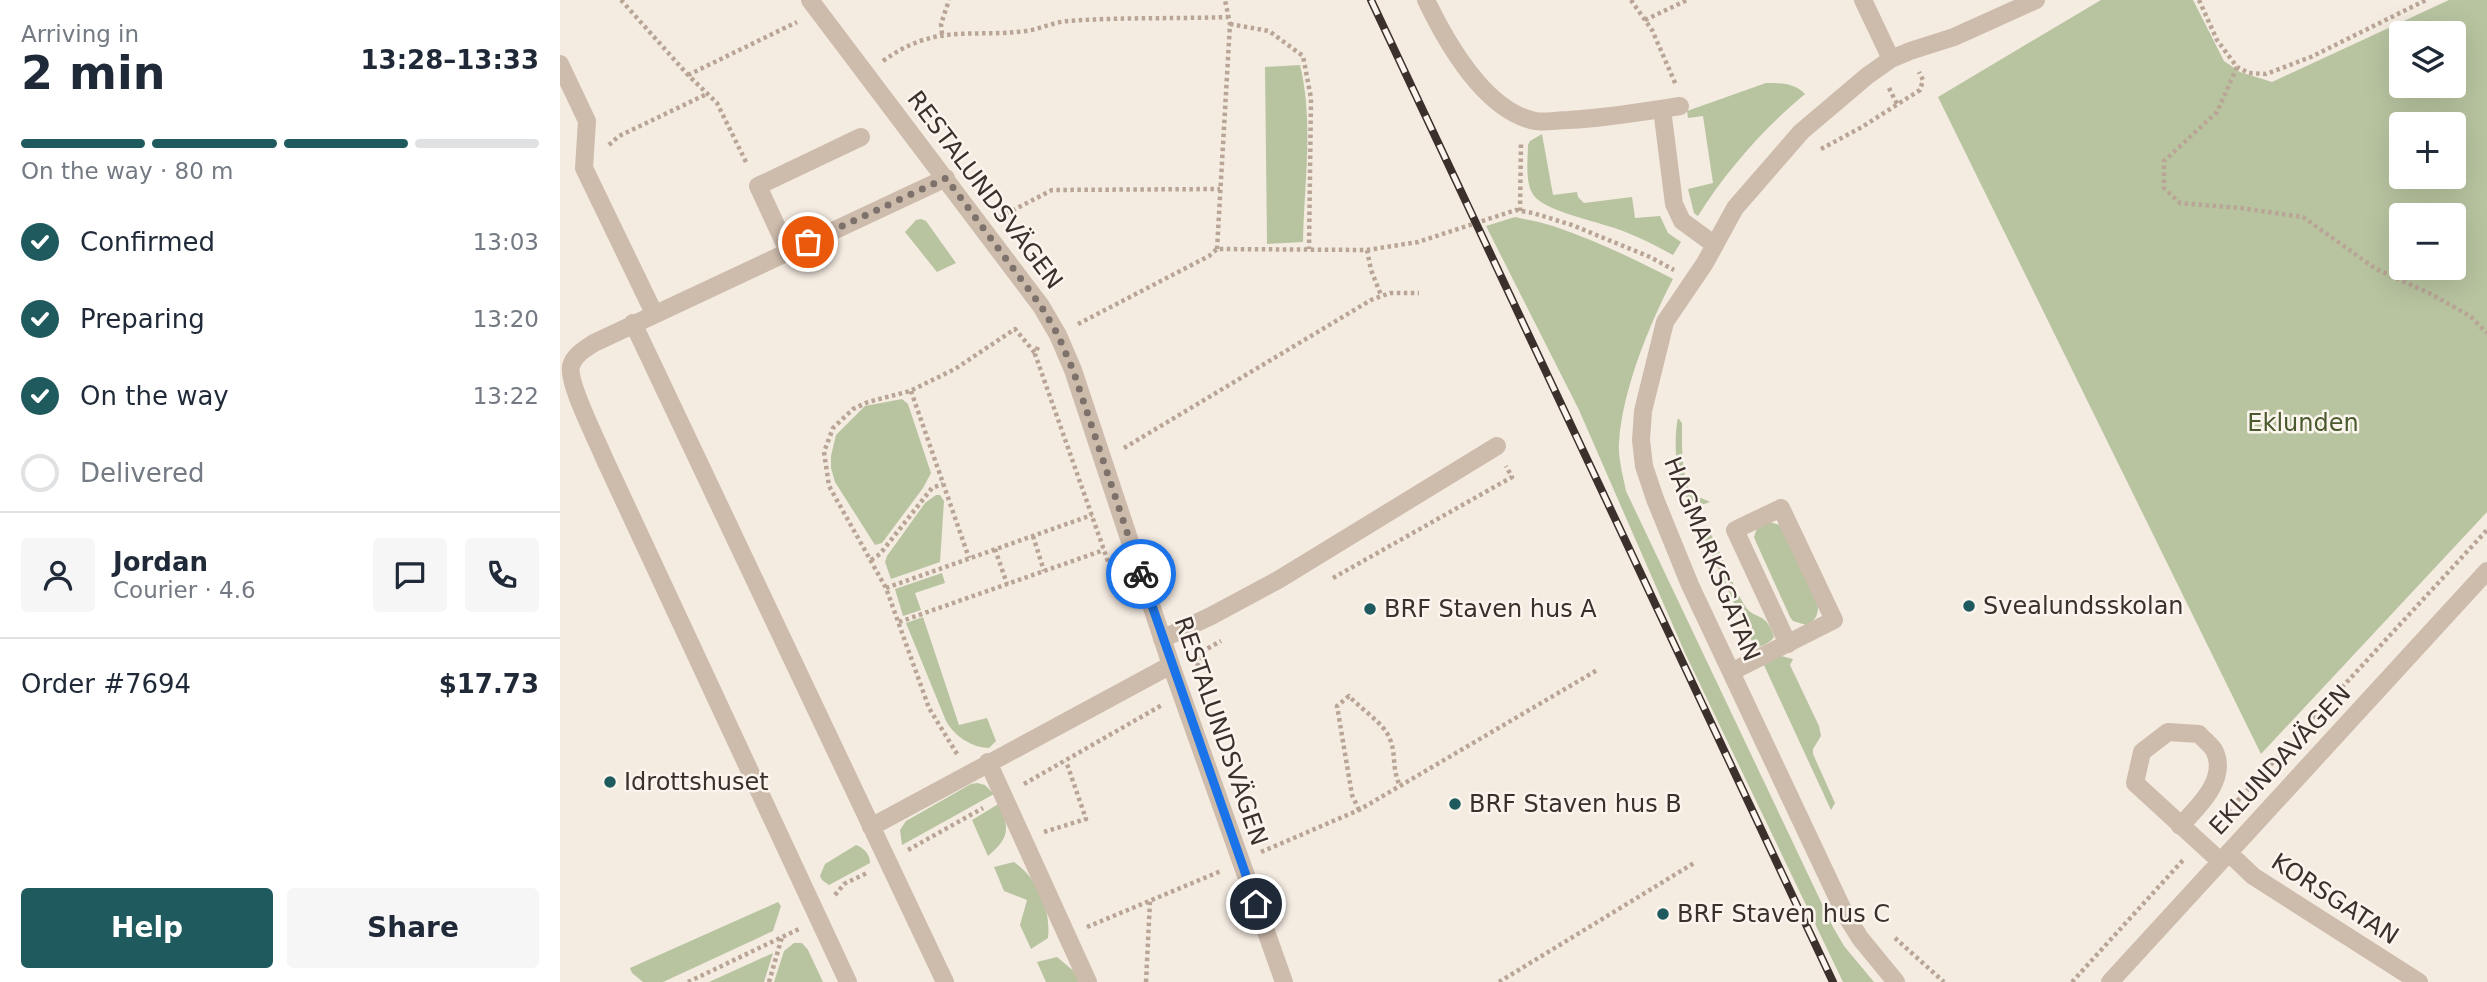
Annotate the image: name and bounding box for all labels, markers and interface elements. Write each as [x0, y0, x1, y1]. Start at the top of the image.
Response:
text: Arriving in [21, 21, 139, 47]
map controls [2389, 21, 2466, 280]
button: layers [2389, 21, 2466, 98]
text: 13:28–13:33 [360, 45, 539, 75]
text: 2 min [21, 46, 165, 100]
street label: RESTALUNDSVÄGEN [902, 85, 1069, 294]
button: + [2389, 112, 2466, 189]
text: On the way · 80 m [21, 158, 233, 184]
button: − [2389, 203, 2466, 280]
pin [778, 212, 838, 272]
icon: check [21, 223, 59, 261]
icon: bag [789, 223, 827, 261]
text: Confirmed [80, 227, 215, 257]
text: 13:03 [473, 229, 539, 255]
icon: check [21, 300, 59, 338]
text: Preparing [80, 304, 205, 334]
text: 13:20 [473, 306, 539, 332]
icon: check [21, 377, 59, 415]
text: On the way [80, 381, 229, 411]
text: 13:22 [473, 383, 539, 409]
park label: Eklunden [2247, 409, 2359, 437]
street label: HAGMARKSGATAN [1658, 453, 1766, 665]
text: Delivered [80, 458, 204, 488]
button: person [21, 538, 95, 612]
button: chat [373, 538, 447, 612]
button: phone [465, 538, 539, 612]
courier [1106, 539, 1176, 609]
text: Jordan [113, 547, 208, 577]
icon: bike [1122, 555, 1160, 593]
text: Courier · 4.6 [113, 577, 256, 603]
place label: Svealundsskolan [1983, 592, 2184, 620]
place label: BRF Staven hus A [1384, 595, 1597, 623]
marker: Svealundsskolan [1961, 598, 1977, 614]
marker: BRF Staven hus A [1362, 601, 1378, 617]
street label: RESTALUNDSVÄGEN [1169, 613, 1274, 849]
text: Order #7694 [21, 669, 191, 699]
text: $17.73 [439, 669, 539, 699]
street label: EKLUNDAVÄGEN [2203, 679, 2356, 841]
place label: Idrottshuset [624, 768, 769, 796]
marker: Idrottshuset [602, 774, 618, 790]
place label: BRF Staven hus B [1469, 790, 1682, 818]
marker: BRF Staven hus B [1447, 796, 1463, 812]
street label: KORSGATAN [2266, 848, 2404, 950]
pin [1226, 874, 1286, 934]
icon: home [1237, 885, 1275, 923]
button: Help [21, 888, 273, 968]
button: Share [287, 888, 539, 968]
place label: BRF Staven hus C [1677, 900, 1890, 928]
marker: BRF Staven hus C [1655, 906, 1671, 922]

